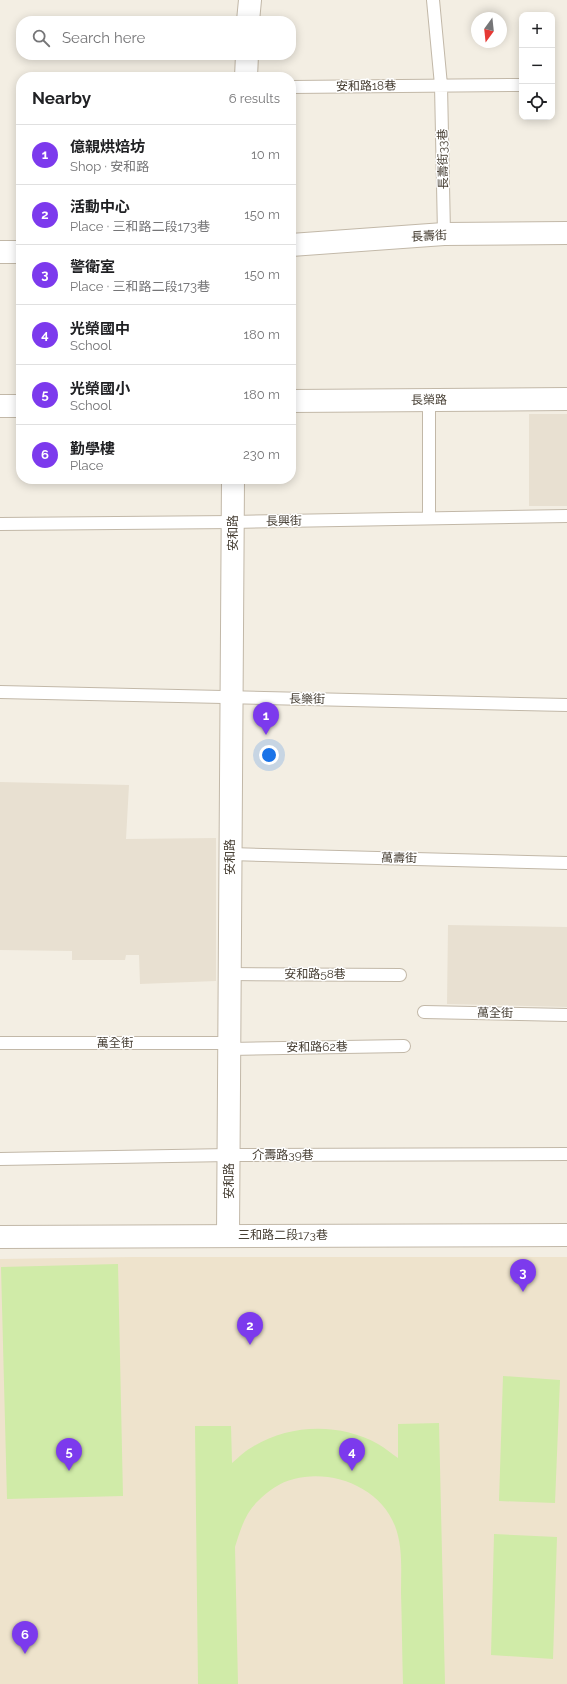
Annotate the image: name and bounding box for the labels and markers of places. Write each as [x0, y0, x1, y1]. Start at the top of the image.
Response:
pin: 1 [253, 702, 279, 735]
pin: 3 [510, 1259, 536, 1292]
pin: 2 [237, 1312, 263, 1345]
pin: 5 [56, 1438, 82, 1471]
pin: 4 [339, 1438, 365, 1471]
pin: 6 [12, 1621, 38, 1654]

